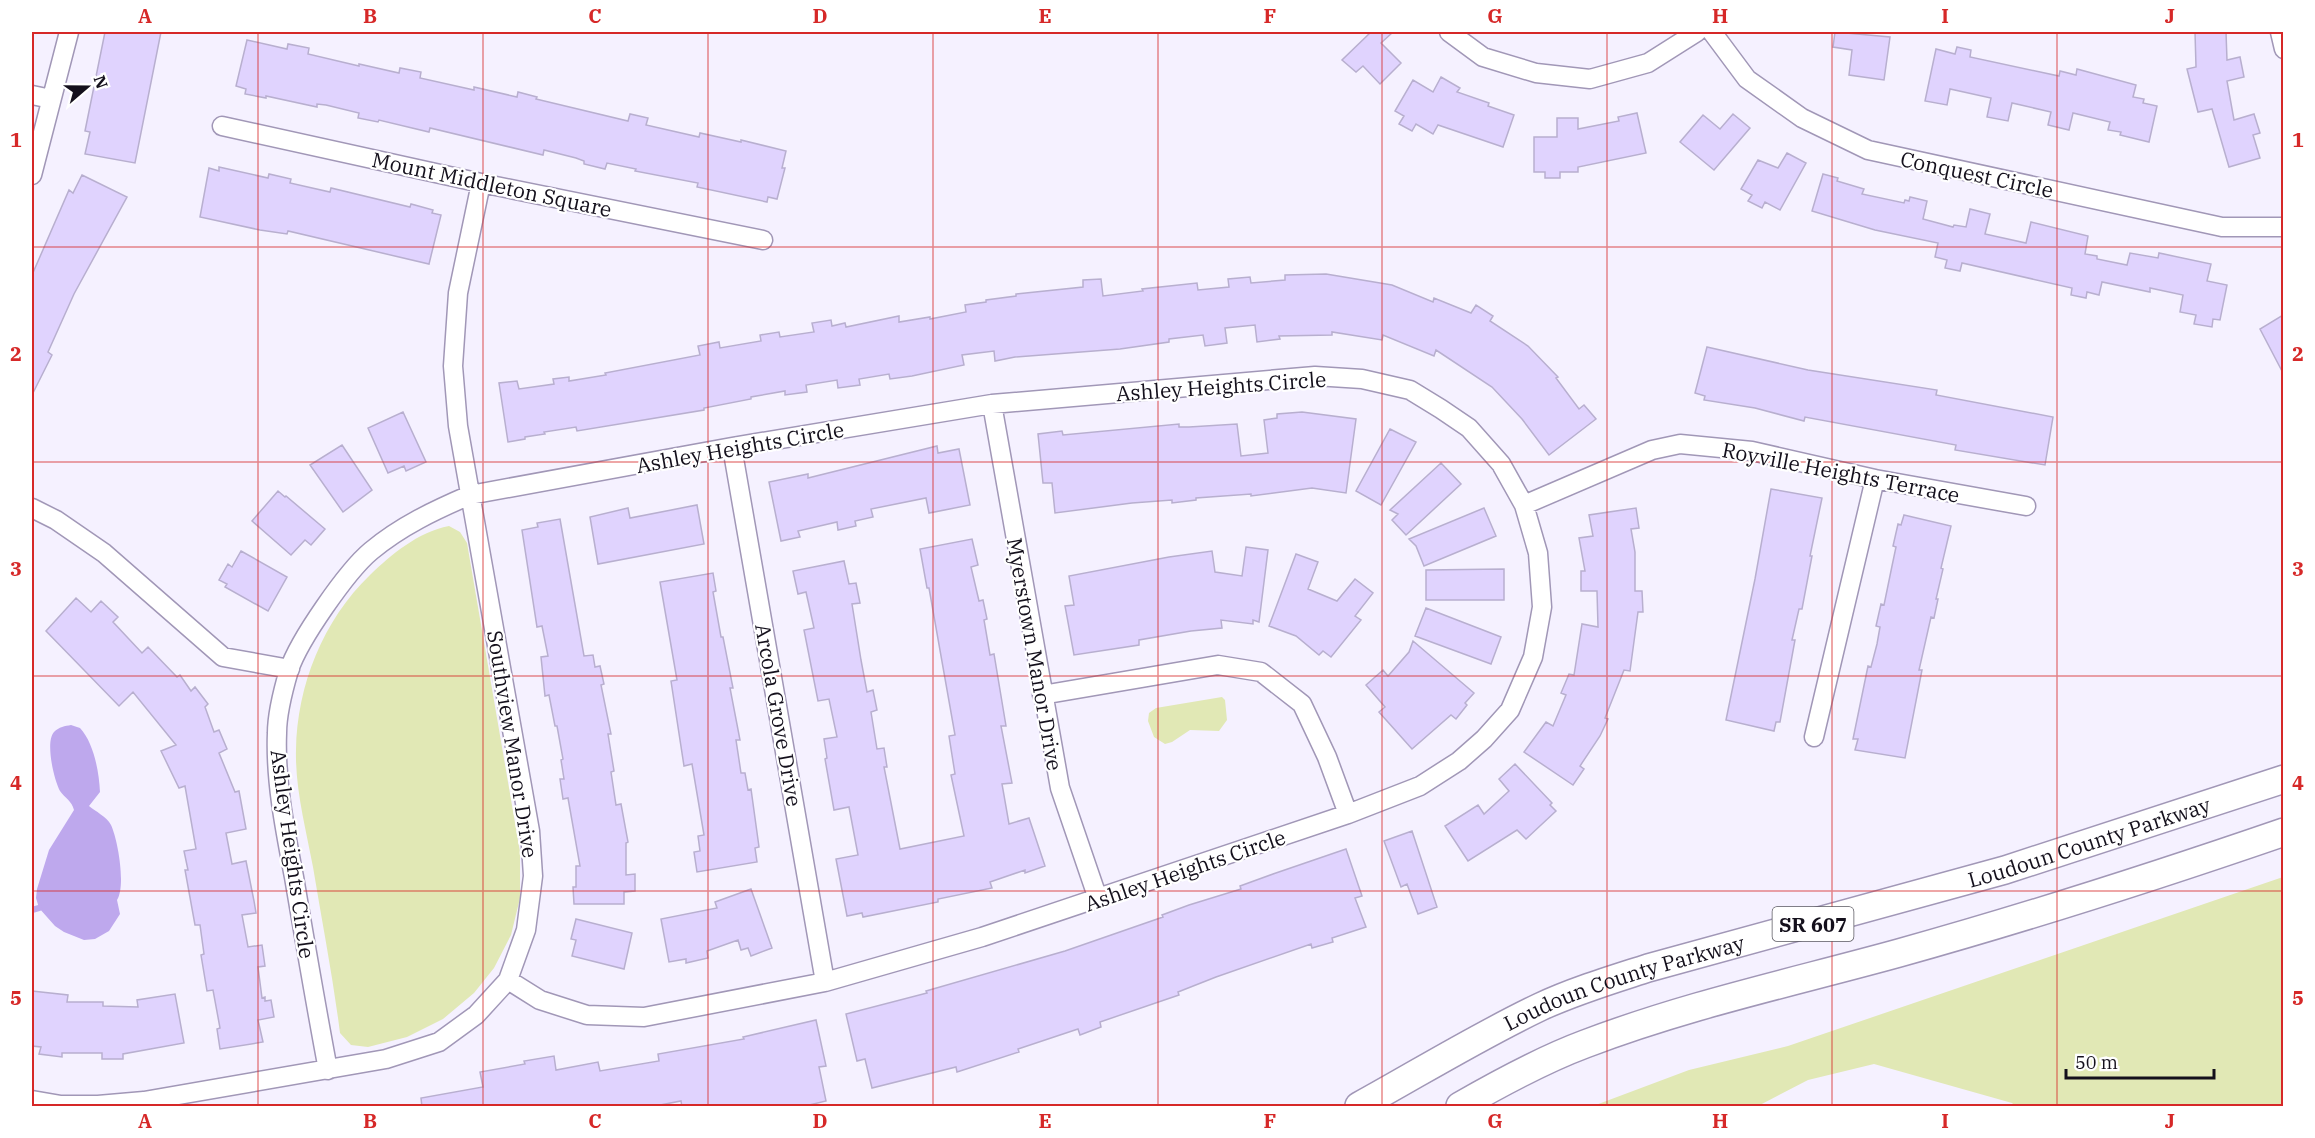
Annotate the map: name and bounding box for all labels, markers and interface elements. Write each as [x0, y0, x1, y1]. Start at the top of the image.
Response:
text: A [138, 2, 152, 29]
text: B [363, 2, 377, 29]
text: C [588, 2, 602, 29]
text: D [812, 2, 828, 29]
text: E [1038, 2, 1052, 29]
text: F [1264, 2, 1276, 29]
text: G [1487, 2, 1503, 29]
text: H [1712, 2, 1728, 29]
text: I [1941, 2, 1949, 29]
text: J [2165, 2, 2175, 29]
north arrow [57, 57, 117, 117]
text: N [90, 73, 113, 91]
text: 1 [10, 126, 22, 153]
text: 1 [2292, 126, 2304, 153]
street label: Conquest Circle [1898, 144, 2056, 204]
street label: Mount Middleton Square [370, 145, 614, 223]
text: 2 [10, 340, 22, 367]
text: 2 [2292, 340, 2304, 367]
street label: Ashley Heights Circle [1115, 365, 1327, 407]
street label: Ashley Heights Circle [634, 415, 846, 479]
street label: Royville Heights Terrace [1720, 435, 1962, 509]
street label: Myerstown Manor Drive [1001, 535, 1069, 773]
text: 3 [10, 555, 22, 582]
text: 3 [2292, 555, 2304, 582]
street label: Arcola Grove Drive [749, 621, 809, 809]
street label: Southview Manor Drive [481, 628, 545, 860]
street label: Ashley Heights Circle [264, 748, 322, 960]
text: 4 [10, 769, 22, 796]
text: 4 [2292, 769, 2304, 796]
street label: Loudoun County Parkway [1965, 790, 2215, 894]
street label: Ashley Heights Circle [1081, 822, 1289, 918]
road number: SR 607 [1772, 907, 1854, 941]
street label: Loudoun County Parkway [1499, 928, 1748, 1037]
text: 5 [10, 984, 22, 1011]
text: 5 [2292, 984, 2304, 1011]
scale bar [2066, 1042, 2214, 1080]
text: 50 m [2075, 1051, 2118, 1074]
text: A [138, 1107, 152, 1134]
text: B [363, 1107, 377, 1134]
text: C [588, 1107, 602, 1134]
text: D [812, 1107, 828, 1134]
text: E [1038, 1107, 1052, 1134]
text: F [1264, 1107, 1276, 1134]
text: G [1487, 1107, 1503, 1134]
text: H [1712, 1107, 1728, 1134]
text: I [1941, 1107, 1949, 1134]
text: J [2165, 1107, 2175, 1134]

